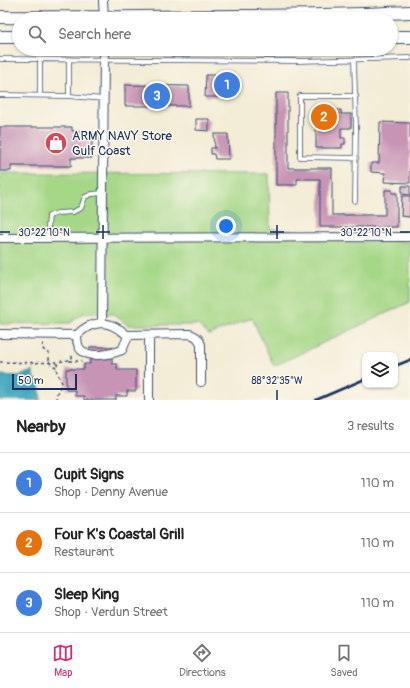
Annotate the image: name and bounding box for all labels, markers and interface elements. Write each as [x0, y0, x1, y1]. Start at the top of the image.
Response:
search box [12, 12, 398, 56]
icon: search [26, 23, 48, 45]
text: Search here [58, 25, 131, 44]
pin: 1 [214, 70, 240, 100]
pin: 3 [144, 81, 170, 111]
pin: 2 [311, 102, 337, 132]
place label: ARMY NAVY Store Gulf Coast [72, 128, 173, 159]
shop icon: ARMY NAVY Store Gulf Coast [43, 130, 69, 156]
your location [216, 216, 236, 236]
text: 30°22'10"N [18, 227, 70, 239]
text: 30°22'10"N [340, 227, 392, 239]
map controls [362, 352, 398, 388]
button: layers [362, 352, 398, 388]
scale bar [12, 372, 77, 391]
text: 50 m [18, 374, 44, 387]
text: 88°32'35"W [251, 375, 303, 387]
text: Nearby [16, 416, 65, 437]
text: 3 results [347, 418, 394, 434]
text: Cupit Signs [54, 465, 124, 484]
text: 1 [26, 475, 32, 491]
text: 110 m [361, 475, 394, 491]
text: Shop · Denny Avenue [54, 484, 168, 500]
text: Four K's Coastal Grill [54, 525, 184, 544]
text: 2 [25, 535, 33, 551]
text: 110 m [361, 535, 394, 551]
text: Restaurant [54, 544, 114, 560]
text: Sleep King [54, 585, 119, 604]
text: 3 [25, 595, 33, 611]
text: 110 m [361, 595, 394, 611]
text: Shop · Verdun Street [54, 604, 168, 620]
tab: Map [52, 642, 74, 679]
tab: Directions [179, 642, 226, 679]
tab: Saved [330, 642, 358, 679]

